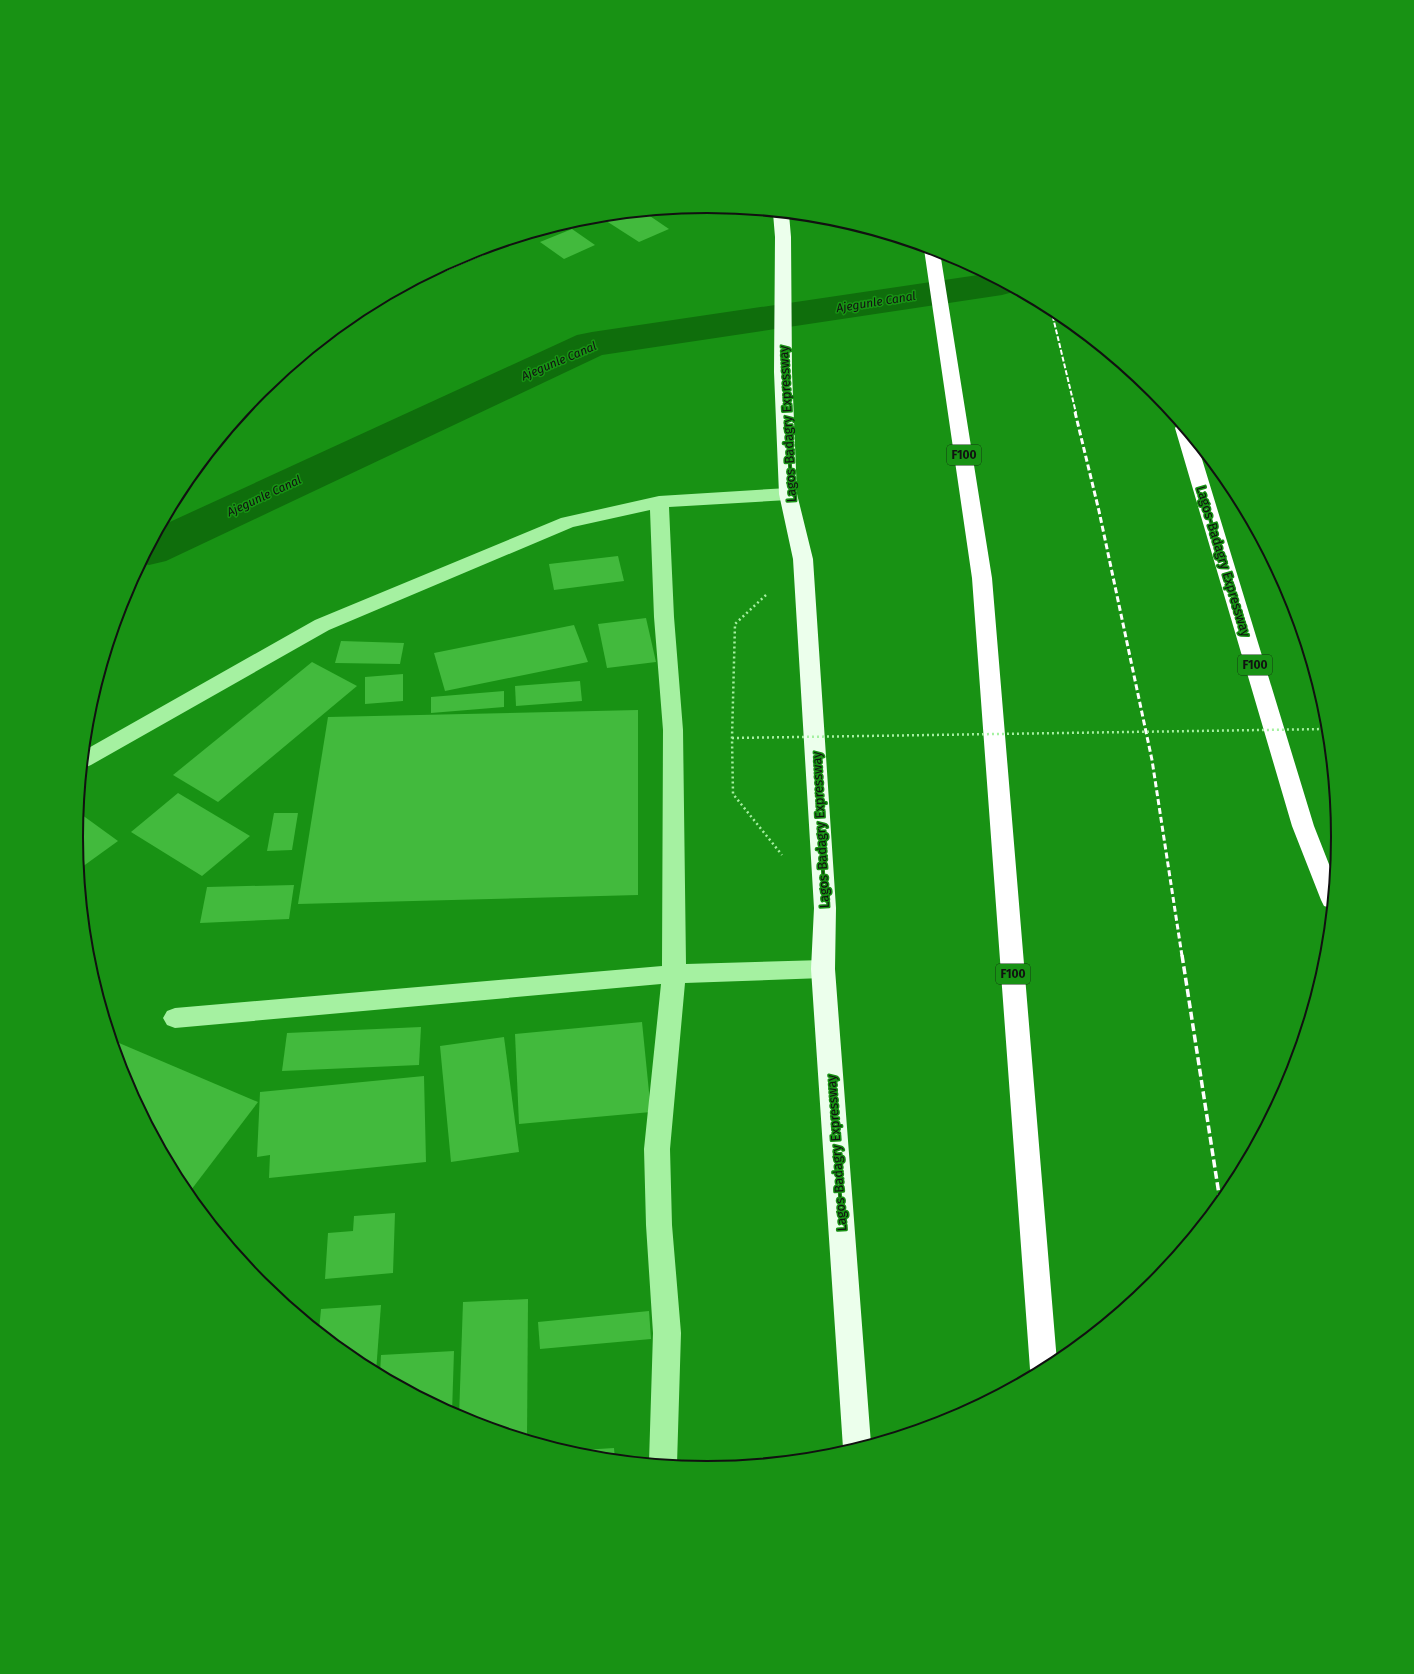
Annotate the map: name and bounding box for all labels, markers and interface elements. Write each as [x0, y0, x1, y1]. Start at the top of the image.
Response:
water label: Ajegunle Canal [834, 289, 917, 315]
water label: Ajegunle Canal [518, 339, 599, 384]
street label: Lagos-Badagry Expressway [776, 345, 799, 503]
road number: F100 [947, 445, 981, 465]
water label: Ajegunle Canal [224, 473, 303, 520]
street label: Lagos-Badagry Expressway [1193, 484, 1254, 639]
road number: F100 [1238, 655, 1272, 675]
street label: Lagos-Badagry Expressway [809, 751, 832, 909]
road number: F100 [996, 964, 1030, 984]
street label: Lagos-Badagry Expressway [824, 1074, 849, 1232]

